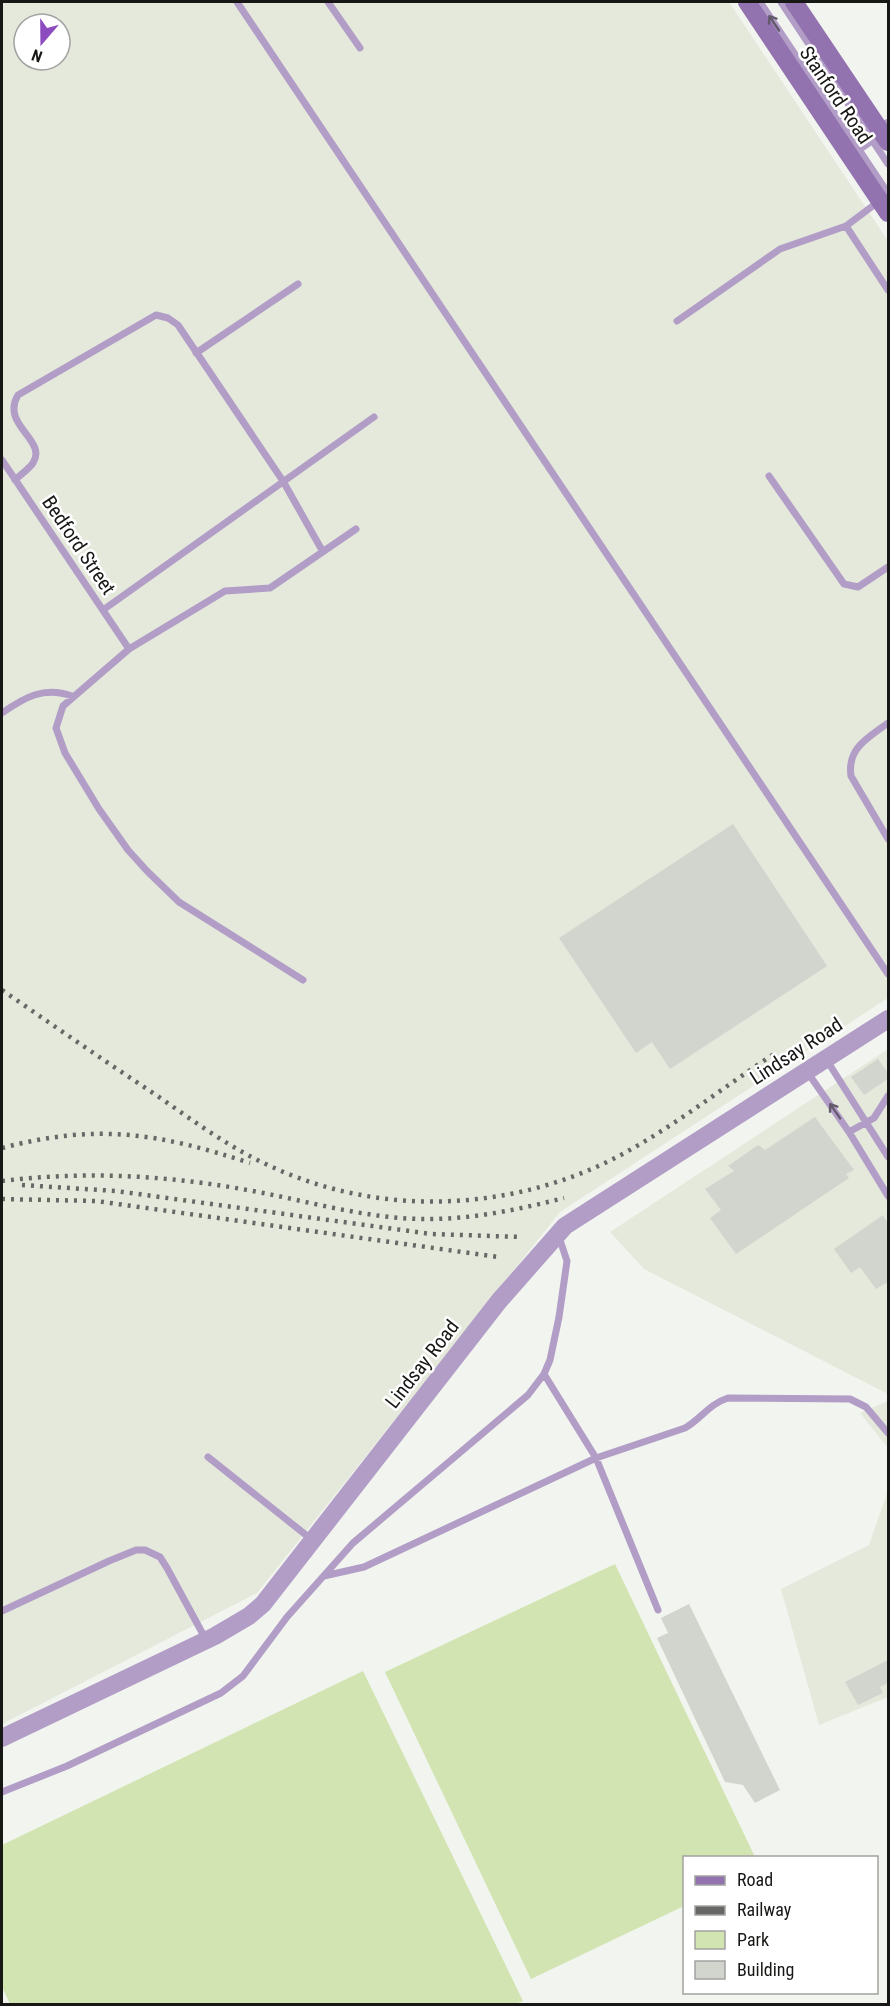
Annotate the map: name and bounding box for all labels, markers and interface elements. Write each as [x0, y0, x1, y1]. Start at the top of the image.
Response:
north arrow [12, 12, 72, 72]
one-way arrow [768, 14, 781, 31]
street label: Stanford Road [795, 42, 877, 148]
text: N [29, 45, 45, 66]
street label: Bedford Street [37, 491, 121, 599]
street label: Lindsay Road [745, 1012, 847, 1090]
one-way arrow [829, 1104, 841, 1120]
street label: Lindsay Road [380, 1315, 464, 1413]
legend [683, 1856, 878, 1994]
text: Road [737, 1869, 773, 1890]
text: Railway [737, 1899, 792, 1920]
text: Park [737, 1929, 769, 1950]
text: Building [737, 1959, 794, 1980]

